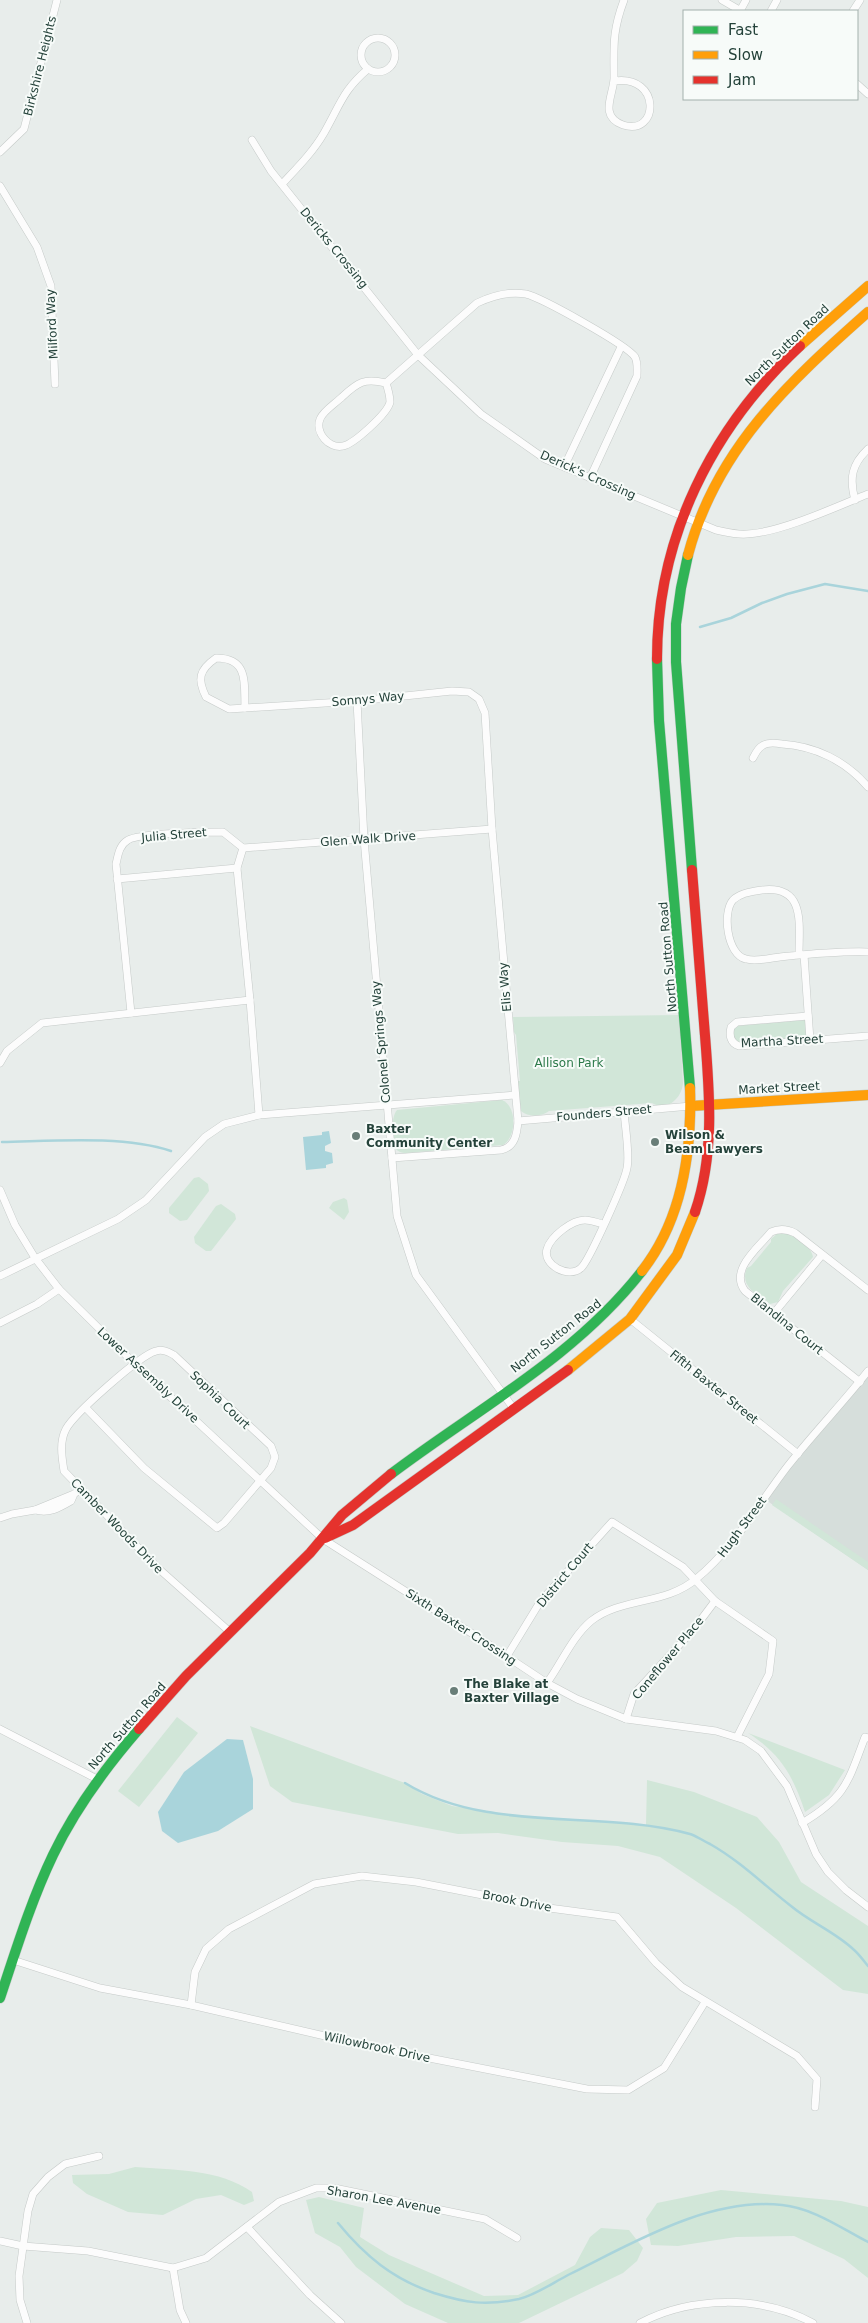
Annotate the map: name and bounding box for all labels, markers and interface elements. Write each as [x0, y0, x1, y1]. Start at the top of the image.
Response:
legend [683, 10, 858, 100]
street label: Birkshire Heights [21, 15, 59, 117]
text: Fast [728, 21, 758, 39]
text: Slow [728, 46, 763, 64]
text: Jam [727, 71, 756, 89]
street label: Dericks Crossing [297, 205, 371, 291]
street label: Milford Way [43, 289, 61, 359]
street label: North Sutton Road [742, 301, 832, 389]
street label: Derick's Crossing [538, 448, 638, 502]
street label: Sonnys Way [331, 689, 405, 709]
street label: Julia Street [140, 825, 207, 845]
street label: Glen Walk Drive [320, 829, 416, 849]
street label: North Sutton Road [656, 901, 680, 1013]
street label: Elis Way [496, 962, 514, 1012]
street label: Colonel Springs Way [369, 980, 393, 1104]
street label: Martha Street [740, 1032, 824, 1050]
park label: Allison Park [534, 1056, 604, 1070]
street label: Market Street [738, 1079, 820, 1097]
street label: Founders Street [556, 1102, 652, 1124]
place label: Baxter Community Center [366, 1122, 492, 1150]
place label: Wilson & Beam Lawyers [665, 1128, 763, 1156]
marker: Baxter Community Center [350, 1130, 362, 1142]
marker: Wilson & Beam Lawyers [649, 1136, 661, 1148]
street label: Blandina Court [748, 1290, 826, 1358]
street label: North Sutton Road [508, 1296, 604, 1376]
street label: Lower Assembly Drive [94, 1324, 202, 1426]
street label: Fifth Baxter Street [667, 1347, 761, 1427]
street label: Sophia Court [187, 1368, 253, 1432]
street label: Camber Woods Drive [68, 1476, 166, 1576]
street label: Hugh Street [715, 1494, 769, 1560]
street label: District Court [534, 1540, 596, 1610]
street label: Sixth Baxter Crossing [403, 1586, 519, 1668]
street label: Coneflower Place [629, 1614, 707, 1702]
place label: The Blake at Baxter Village [464, 1677, 559, 1705]
street label: North Sutton Road [85, 1680, 169, 1772]
marker: The Blake at Baxter Village [448, 1685, 460, 1697]
street label: Brook Drive [481, 1887, 553, 1915]
street label: Willowbrook Drive [322, 2029, 432, 2065]
street label: Sharon Lee Avenue [326, 2183, 442, 2217]

